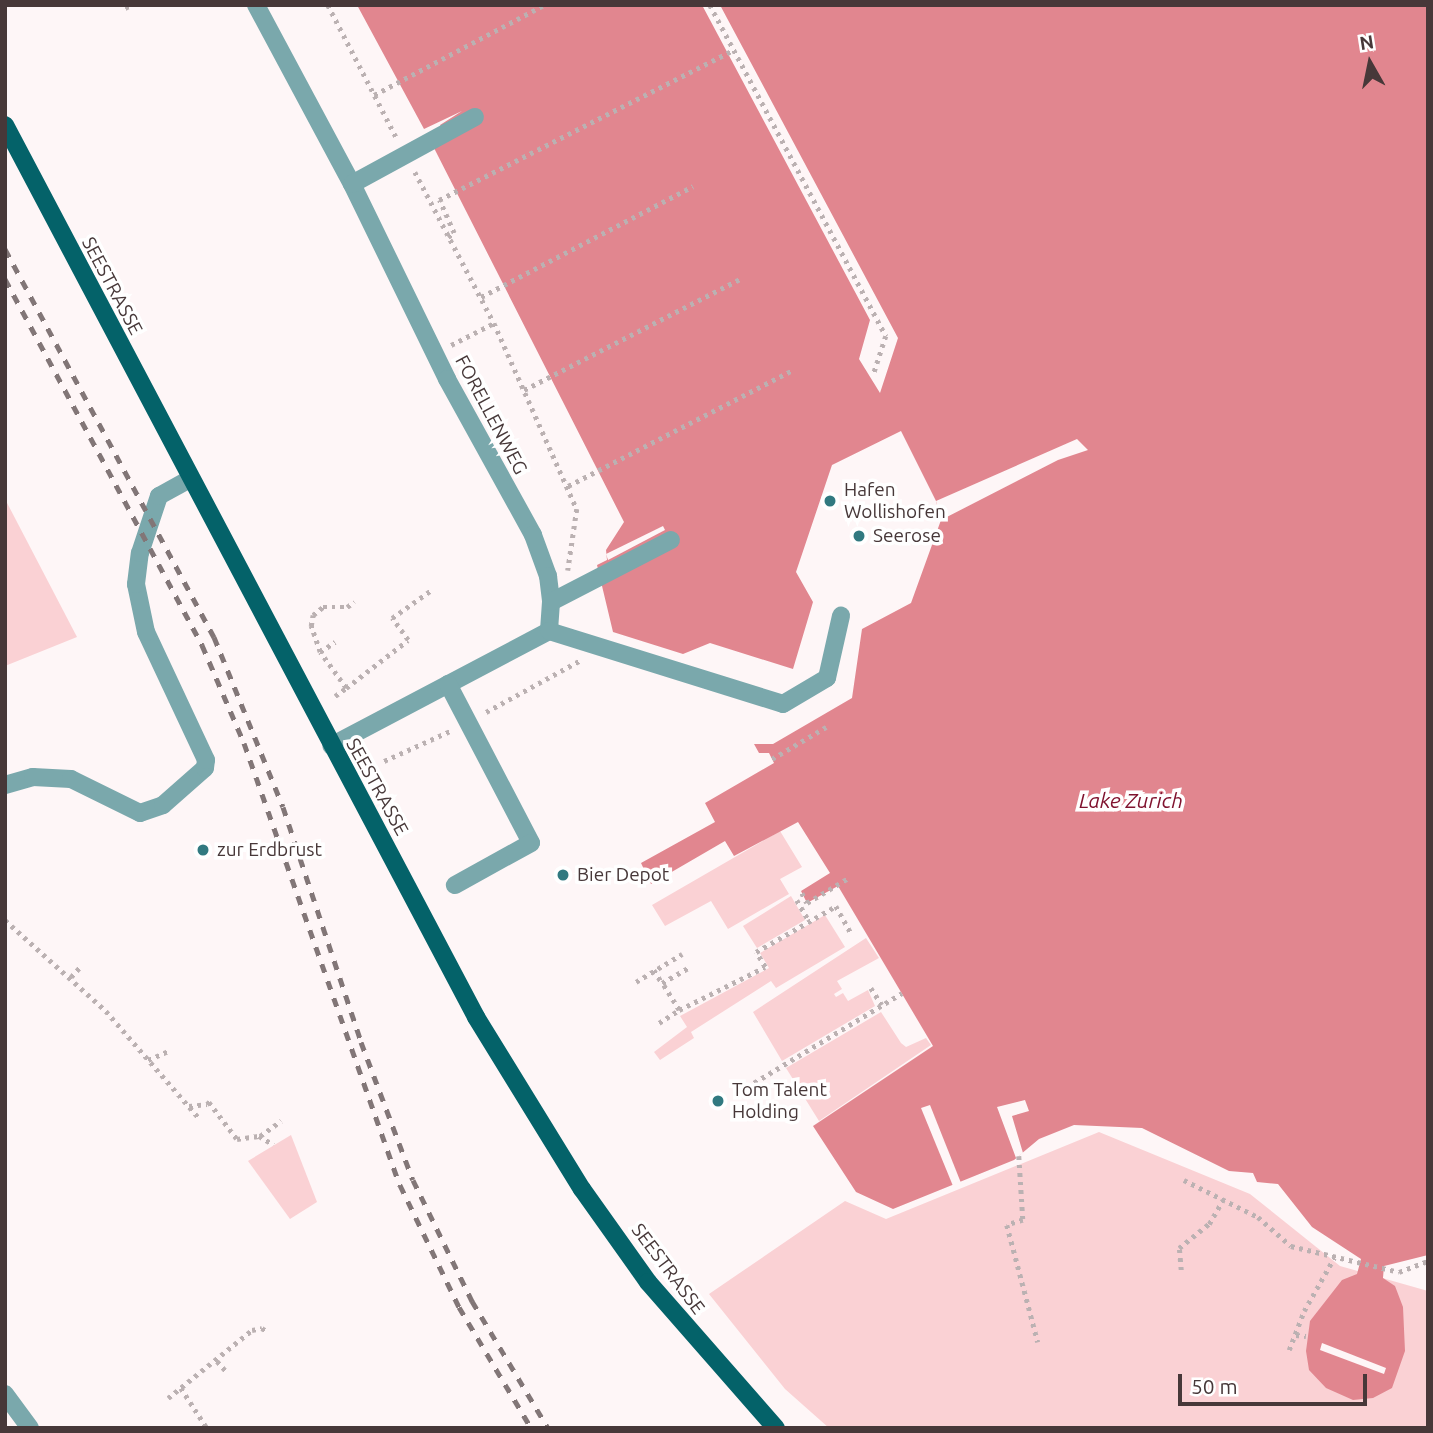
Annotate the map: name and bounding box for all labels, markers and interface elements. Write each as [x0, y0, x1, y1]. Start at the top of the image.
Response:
north arrow [1335, 28, 1405, 98]
text: N [1358, 30, 1375, 54]
street label: SEESTRASSE [77, 233, 147, 339]
street label: FORELLENWEG [450, 352, 532, 478]
place label: Hafen Wollishofen [844, 479, 946, 523]
marker: Hafen Wollishofen [822, 493, 838, 509]
place label: Seerose [873, 525, 941, 547]
marker: Seerose [851, 528, 867, 544]
street label: SEESTRASSE [341, 735, 413, 839]
water label: Lake Zurich [1079, 787, 1183, 813]
place label: zur Erdbrust [217, 839, 322, 861]
marker: zur Erdbrust [195, 842, 211, 858]
place label: Bier Depot [577, 864, 669, 886]
marker: Bier Depot [555, 867, 571, 883]
place label: Tom Talent Holding [732, 1079, 827, 1123]
marker: Tom Talent Holding [710, 1093, 726, 1109]
street label: SEESTRASSE [627, 1219, 709, 1319]
scale bar [1181, 1360, 1370, 1404]
text: 50 m [1191, 1374, 1238, 1398]

